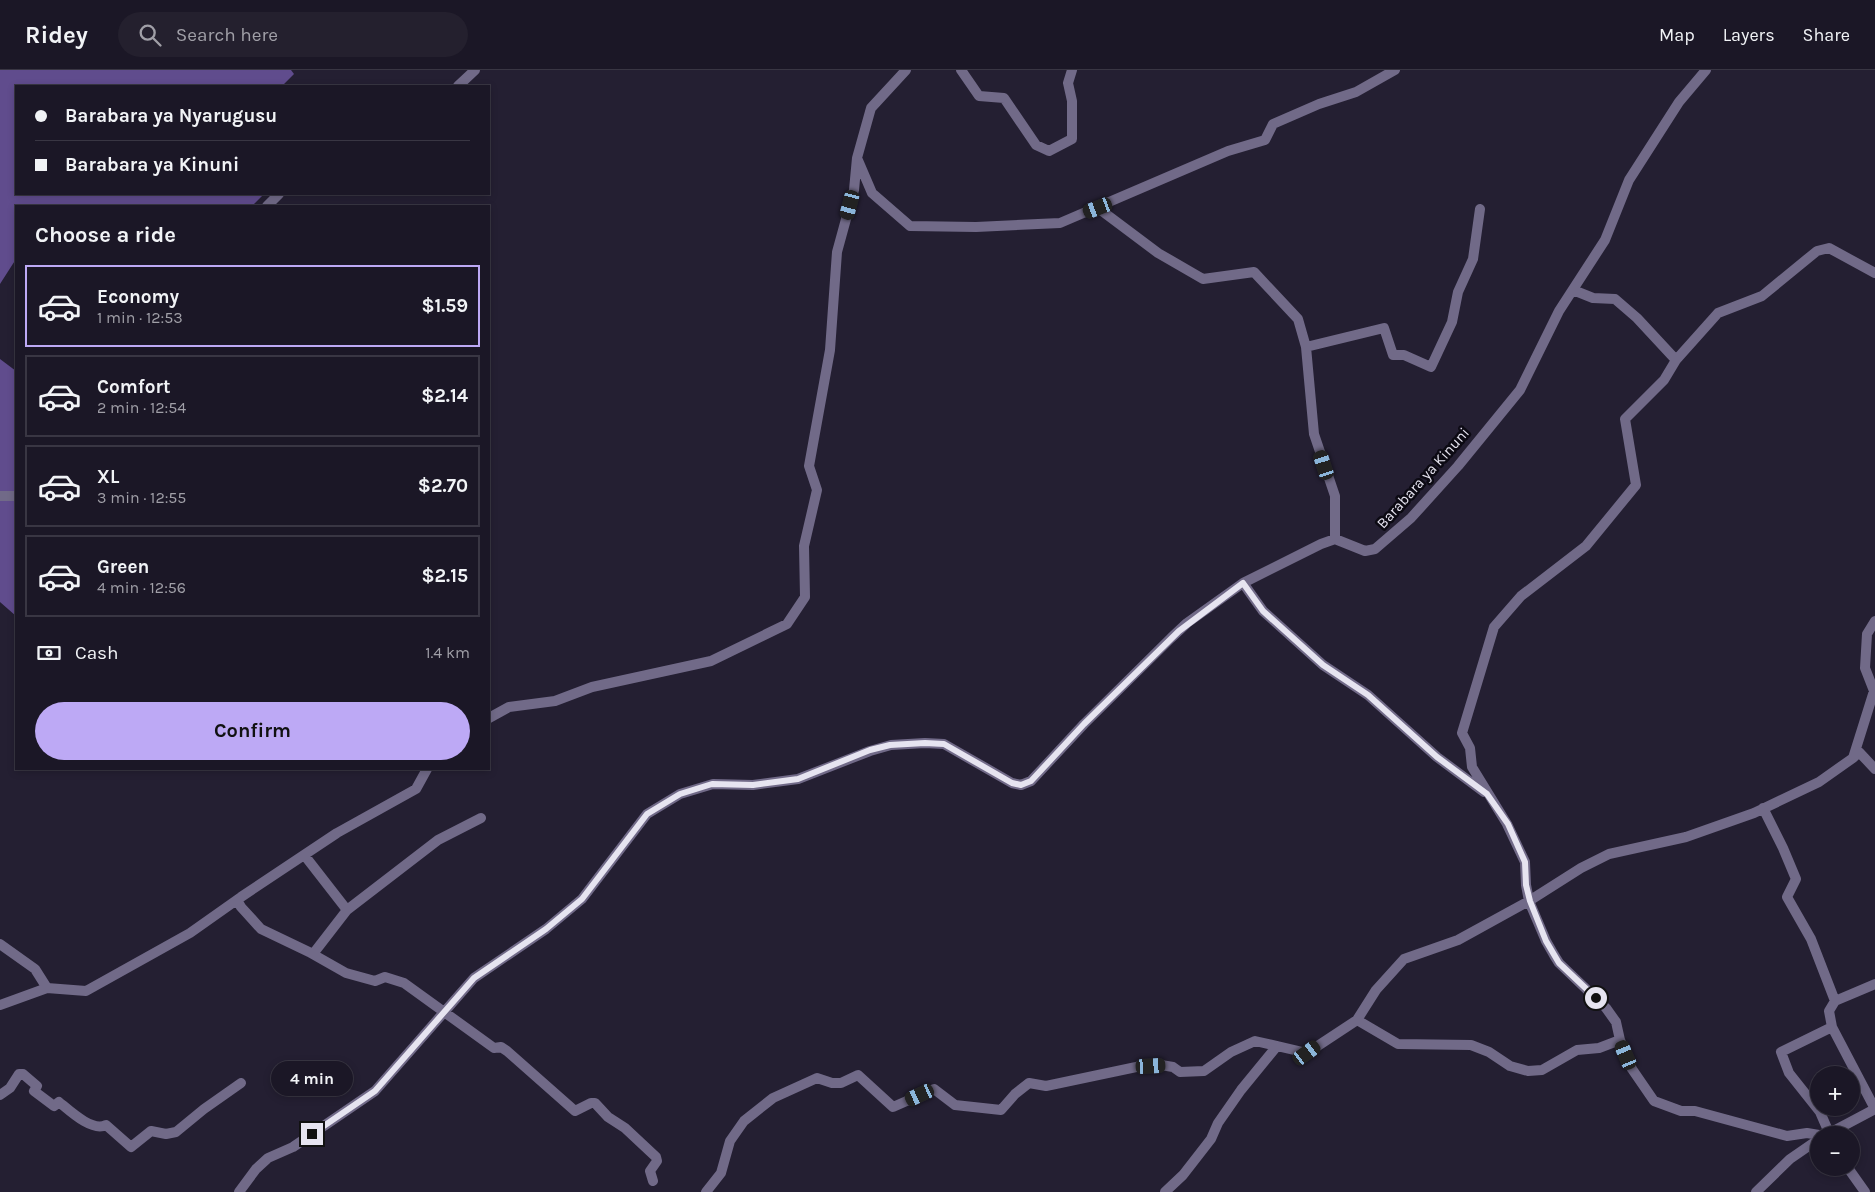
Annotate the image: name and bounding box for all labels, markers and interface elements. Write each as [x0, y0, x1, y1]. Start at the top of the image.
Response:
search box [118, 12, 468, 57]
text: Ridey [25, 21, 88, 49]
icon: search [136, 21, 164, 49]
text: Search here [176, 24, 278, 46]
text: Map [1659, 24, 1695, 46]
text: Layers [1723, 24, 1775, 46]
text: Share [1803, 24, 1850, 46]
text: Barabara ya Nyarugusu [65, 105, 277, 127]
text: Barabara ya Kinuni [65, 154, 239, 176]
car [838, 189, 861, 221]
car [1081, 196, 1114, 220]
text: Choose a ride [35, 222, 176, 248]
icon: car [37, 284, 82, 329]
text: Economy [97, 286, 179, 308]
text: $1.59 [421, 295, 468, 317]
text: 1 min · 12:53 [97, 308, 183, 327]
icon: car [37, 374, 82, 419]
text: Comfort [97, 376, 171, 398]
text: $2.14 [421, 385, 468, 407]
text: 2 min · 12:54 [97, 398, 186, 417]
street label: Barabara ya Kinuni [1373, 424, 1473, 532]
car [1312, 448, 1335, 482]
icon: car [37, 464, 82, 509]
text: XL [97, 466, 119, 488]
text: $2.70 [418, 475, 468, 497]
text: 3 min · 12:55 [97, 488, 186, 507]
icon: car [37, 554, 82, 599]
text: Green [97, 556, 149, 578]
text: $2.15 [421, 565, 468, 587]
text: 4 min · 12:56 [97, 578, 186, 597]
icon: cash [35, 639, 63, 667]
text: Cash [75, 642, 119, 664]
text: 1.4 km [425, 643, 470, 662]
button: Confirm [35, 702, 470, 760]
route start [1585, 987, 1607, 1009]
car [1290, 1038, 1323, 1068]
car [1613, 1038, 1638, 1072]
car [1135, 1058, 1166, 1074]
callout: 4 min [271, 1062, 353, 1096]
map controls [1810, 1066, 1860, 1176]
button: + [1810, 1066, 1860, 1116]
text: 4 min [290, 1069, 334, 1088]
car [903, 1082, 936, 1108]
route end [301, 1123, 323, 1145]
button: − [1810, 1126, 1860, 1176]

